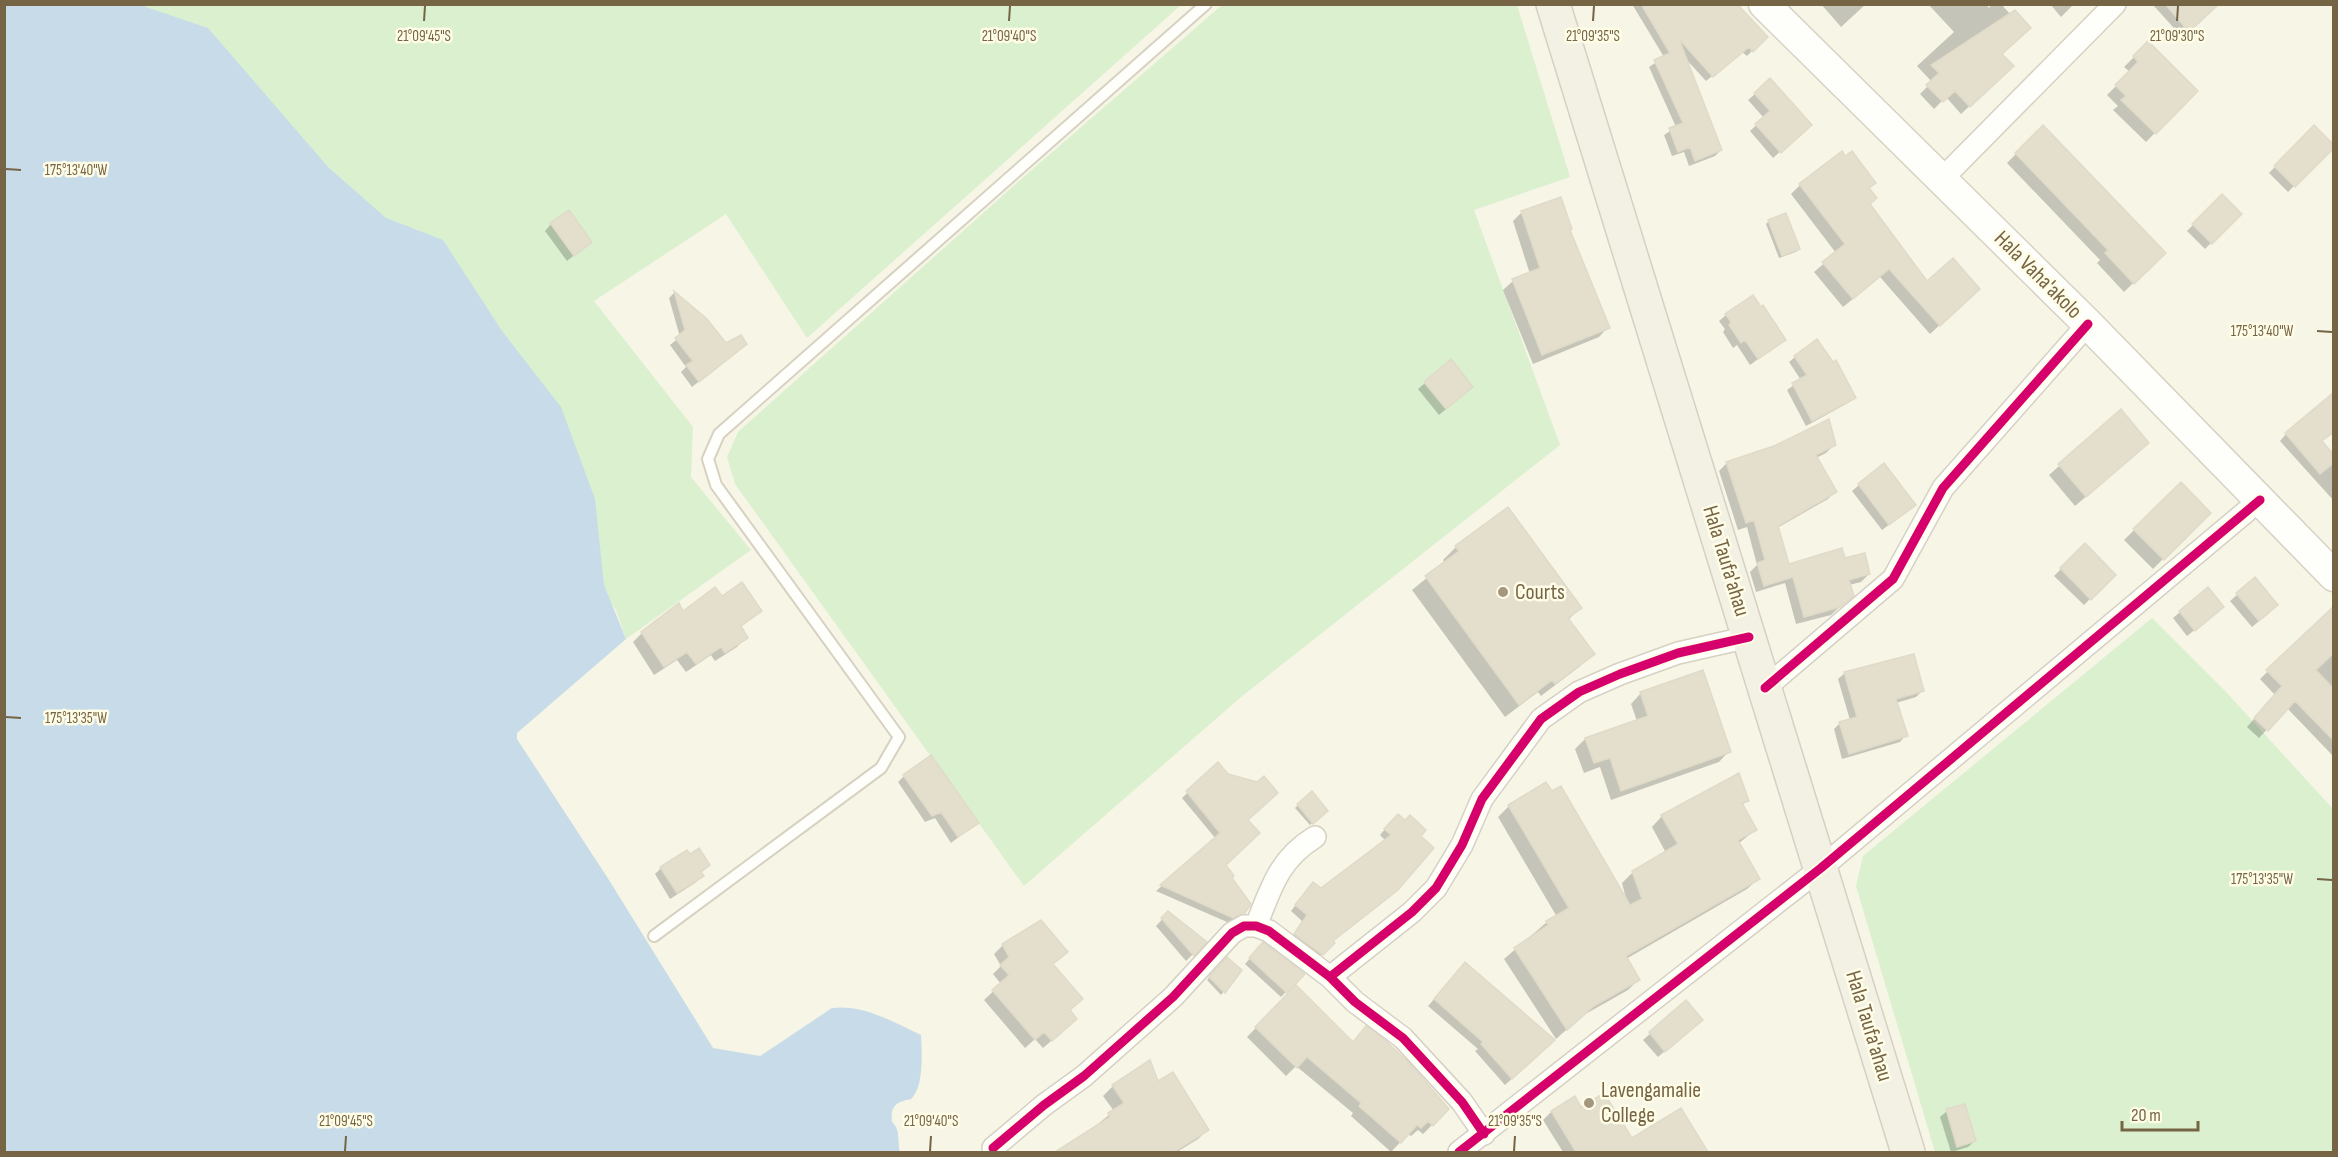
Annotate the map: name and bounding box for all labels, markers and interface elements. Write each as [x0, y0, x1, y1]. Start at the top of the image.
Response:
text: 21°09'45"S [397, 27, 451, 46]
text: 21°09'40"S [982, 27, 1036, 46]
text: 21°09'35"S [1566, 27, 1620, 46]
text: 21°09'30"S [2150, 27, 2204, 46]
text: 175°13'40"W [45, 161, 108, 180]
street label: Hala Vaha'akolo [1988, 225, 2088, 325]
text: 175°13'40"W [2231, 322, 2294, 341]
street label: Hala Taufa'ahau [1696, 502, 1756, 620]
place label: Courts [1515, 579, 1565, 606]
marker: Courts [1496, 585, 1510, 599]
text: 175°13'35"W [45, 709, 107, 728]
text: 175°13'35"W [2231, 870, 2293, 889]
street label: Hala Taufa'ahau [1839, 967, 1899, 1085]
place label: Lavengamalie College [1601, 1077, 1701, 1129]
scale bar [2122, 1094, 2198, 1132]
marker: Lavengamalie College [1582, 1096, 1596, 1110]
text: 20 m [2131, 1105, 2161, 1126]
text: 21°09'45"S [319, 1112, 373, 1131]
text: 21°09'40"S [904, 1112, 958, 1131]
text: 21°09'35"S [1488, 1112, 1542, 1131]

